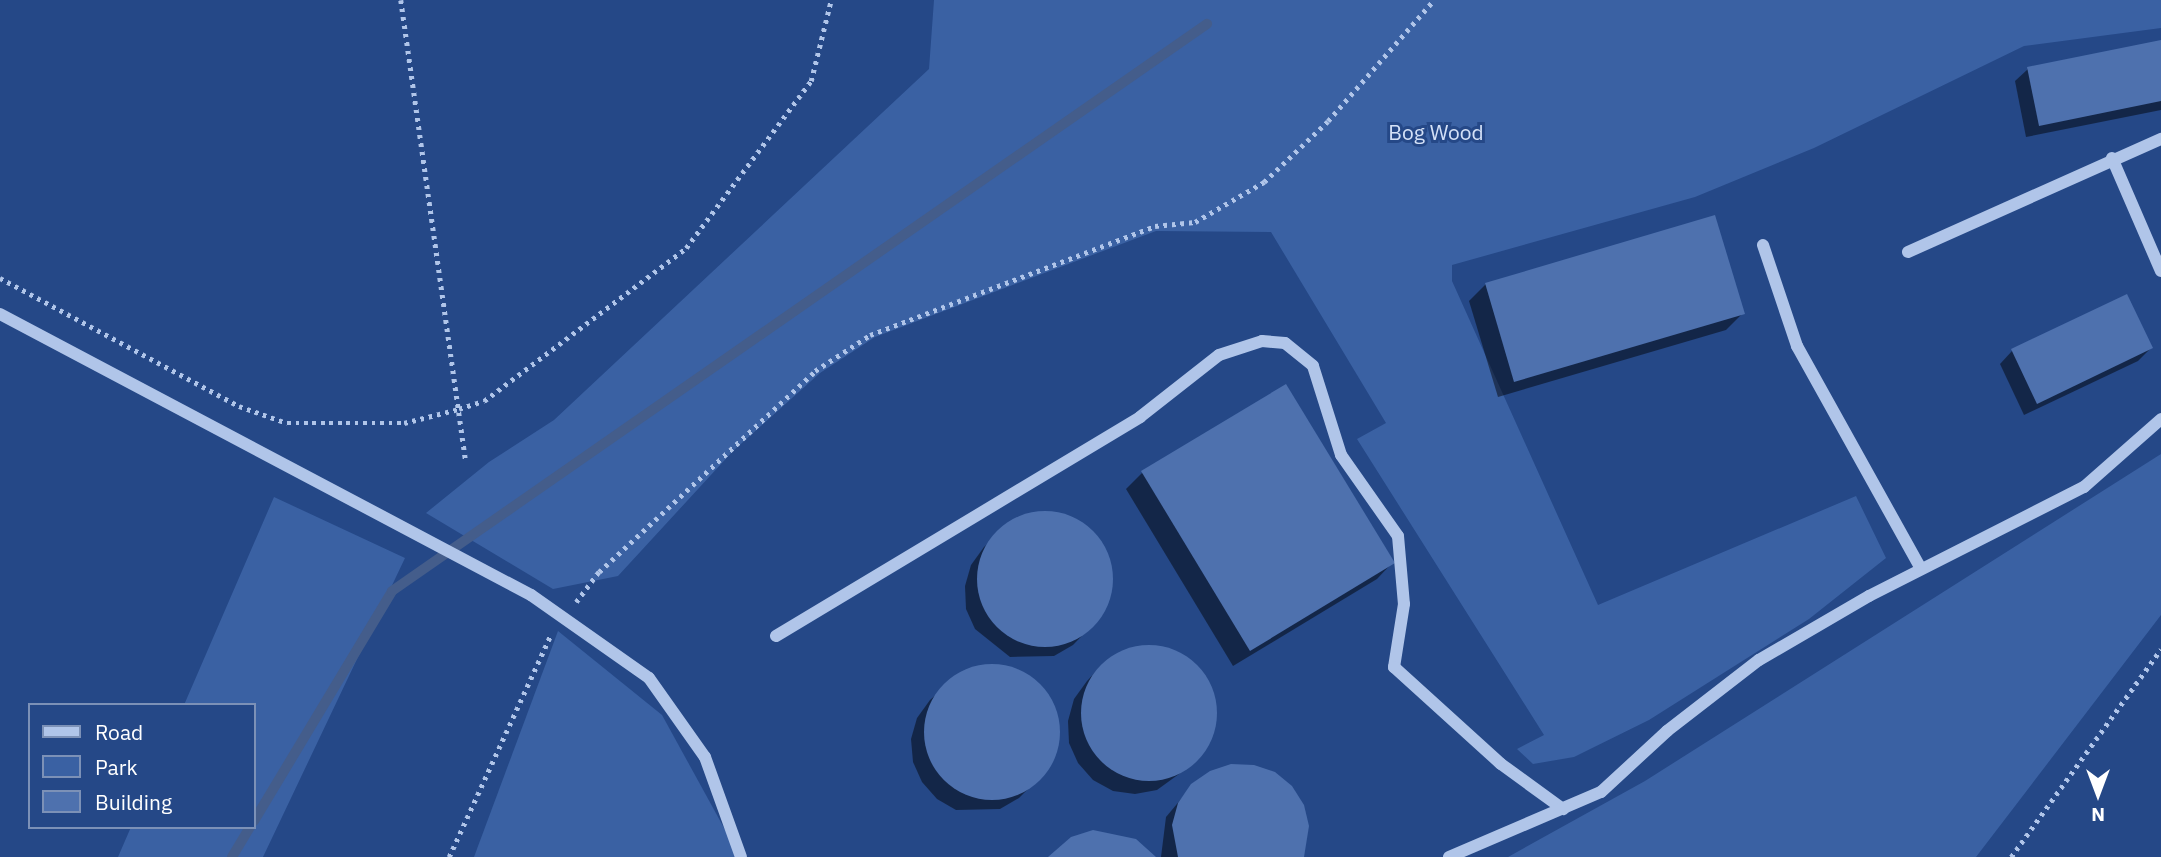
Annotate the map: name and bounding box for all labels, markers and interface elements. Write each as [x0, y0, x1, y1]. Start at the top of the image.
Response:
park label: Bog Wood [1388, 119, 1484, 145]
legend [28, 703, 256, 829]
text: Road [95, 718, 143, 746]
text: Park [95, 753, 138, 781]
north arrow [2063, 759, 2133, 829]
text: Building [95, 788, 172, 816]
text: N [2091, 803, 2105, 827]

